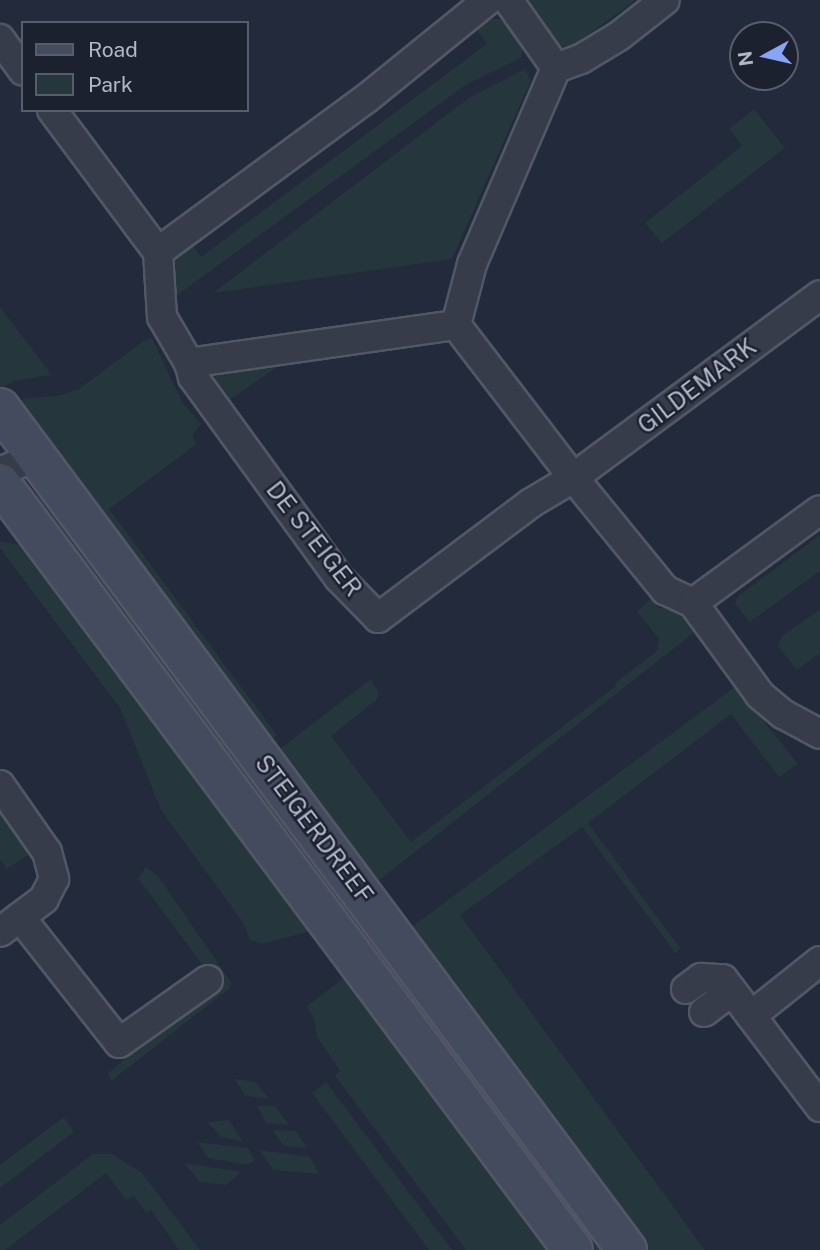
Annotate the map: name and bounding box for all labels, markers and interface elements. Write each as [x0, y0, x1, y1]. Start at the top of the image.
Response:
legend [21, 21, 248, 112]
north arrow [729, 21, 799, 91]
text: Road [88, 37, 138, 62]
text: N [733, 50, 757, 68]
text: Park [88, 72, 133, 97]
street label: GILDEMARK [632, 332, 762, 440]
street label: DE STEIGER [260, 476, 368, 602]
street label: STEIGERDREEF [249, 749, 379, 909]

